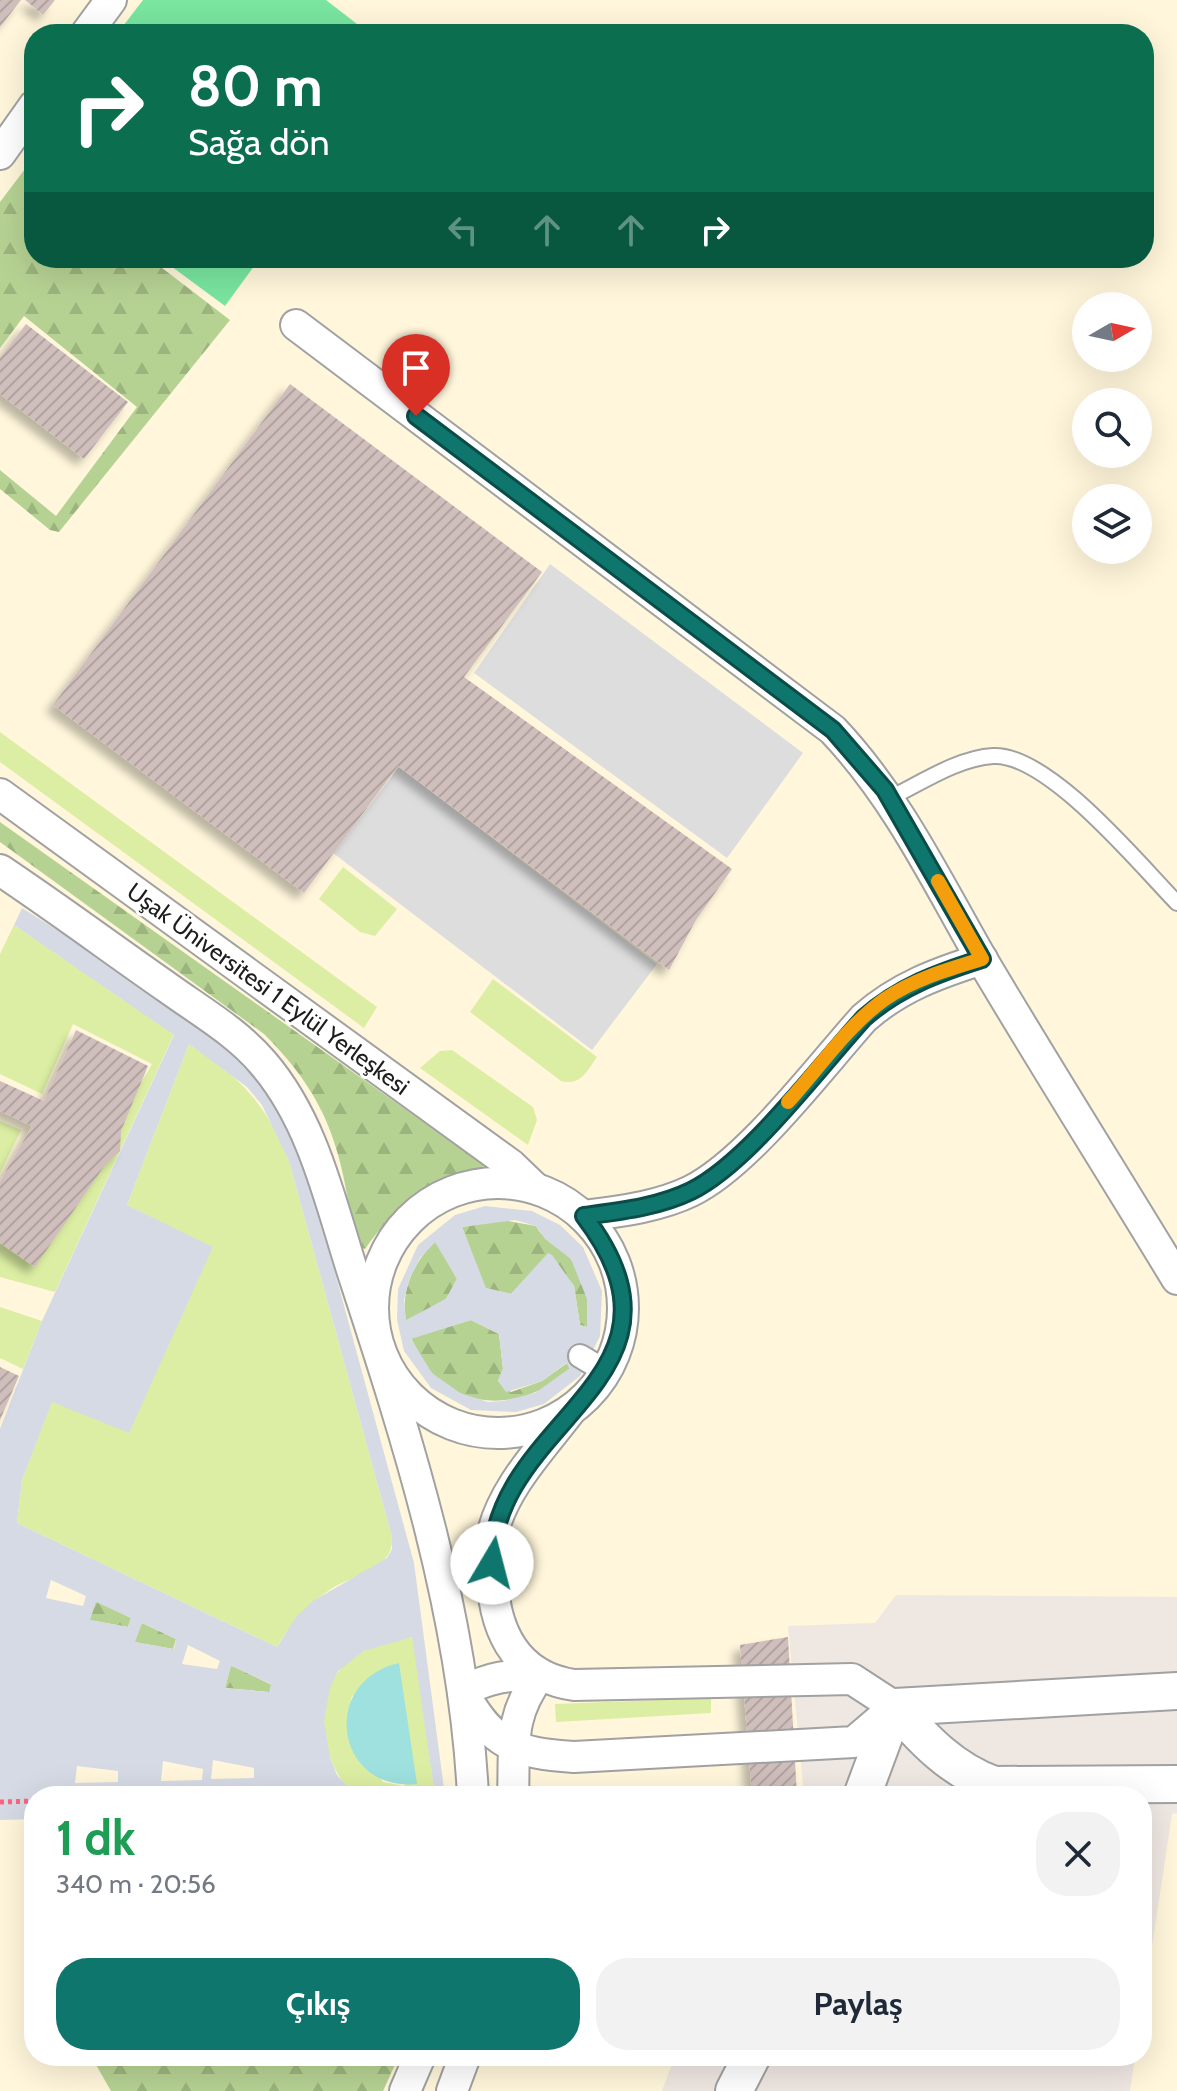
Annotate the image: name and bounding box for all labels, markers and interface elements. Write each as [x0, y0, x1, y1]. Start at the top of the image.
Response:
text: 80 m [188, 52, 323, 120]
icon: right [56, 56, 160, 160]
text: Sağa dön [188, 120, 330, 164]
icon: left [441, 208, 485, 252]
icon: ahead [525, 208, 569, 252]
icon: ahead [609, 208, 653, 252]
icon: right [693, 208, 737, 252]
north arrow [1072, 292, 1152, 372]
map controls [1072, 292, 1152, 564]
pin [382, 334, 450, 416]
icon: arrive [394, 346, 438, 390]
button: search [1072, 388, 1152, 468]
button: layers [1072, 484, 1152, 564]
street label: Uşak Üniversitesi 1 Eylül Yerleşkesi [121, 876, 415, 1101]
position arrow [450, 1521, 534, 1605]
text: 1 dk [56, 1809, 135, 1867]
button: close [1036, 1812, 1120, 1896]
text: 340 m · 20:56 [56, 1868, 216, 1900]
button: Çıkış [56, 1958, 580, 2050]
button: Paylaş [596, 1958, 1120, 2050]

